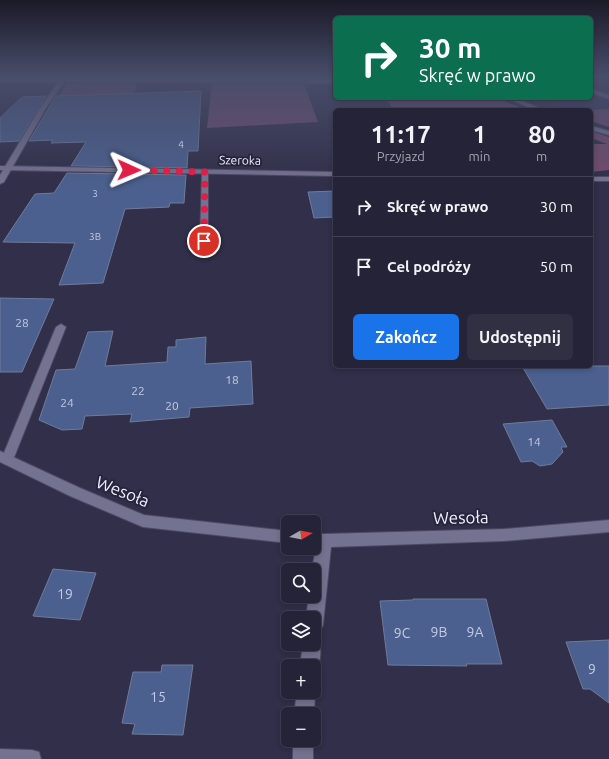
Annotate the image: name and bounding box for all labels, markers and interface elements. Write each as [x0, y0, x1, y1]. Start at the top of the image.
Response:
icon: right [353, 32, 405, 84]
text: 30 m [419, 32, 481, 63]
text: Skręć w prawo [419, 65, 536, 85]
text: 11:17 [371, 121, 431, 148]
text: 1 [473, 121, 486, 148]
text: 80 [528, 121, 555, 148]
house number: 4 [178, 139, 184, 150]
position arrow [108, 149, 150, 191]
text: Przyjazd [377, 149, 425, 163]
text: min [469, 149, 490, 163]
text: m [536, 149, 547, 163]
street label: Szeroka [219, 153, 261, 167]
house number: 3 [92, 188, 98, 199]
icon: right [353, 196, 375, 218]
text: Skręć w prawo [387, 198, 489, 215]
text: 30 m [540, 198, 573, 215]
pin [187, 224, 221, 258]
icon: arrive [193, 230, 215, 252]
house number: 3B [89, 231, 101, 242]
icon: arrive [353, 256, 375, 278]
text: Cel podróży [387, 258, 471, 275]
text: 50 m [540, 258, 573, 275]
button: Zakończ [353, 314, 459, 360]
button: Udostępnij [467, 314, 573, 360]
house number: 28 [15, 316, 29, 329]
house number: 18 [225, 373, 239, 386]
house number: 22 [131, 384, 145, 397]
house number: 24 [60, 396, 74, 409]
house number: 20 [165, 399, 179, 412]
house number: 14 [527, 435, 541, 448]
street label: Wesoła [94, 472, 152, 510]
street label: Wesoła [433, 507, 489, 527]
north arrow [281, 515, 321, 555]
map controls [281, 515, 321, 747]
button: search [281, 563, 321, 603]
house number: 19 [57, 586, 73, 602]
button: layers [281, 611, 321, 651]
house number: 9B [431, 624, 447, 640]
house number: 9A [467, 624, 484, 640]
house number: 9C [394, 625, 411, 641]
button: + [281, 659, 321, 699]
house number: 9 [588, 661, 596, 677]
house number: 15 [150, 689, 166, 705]
button: − [281, 707, 321, 747]

